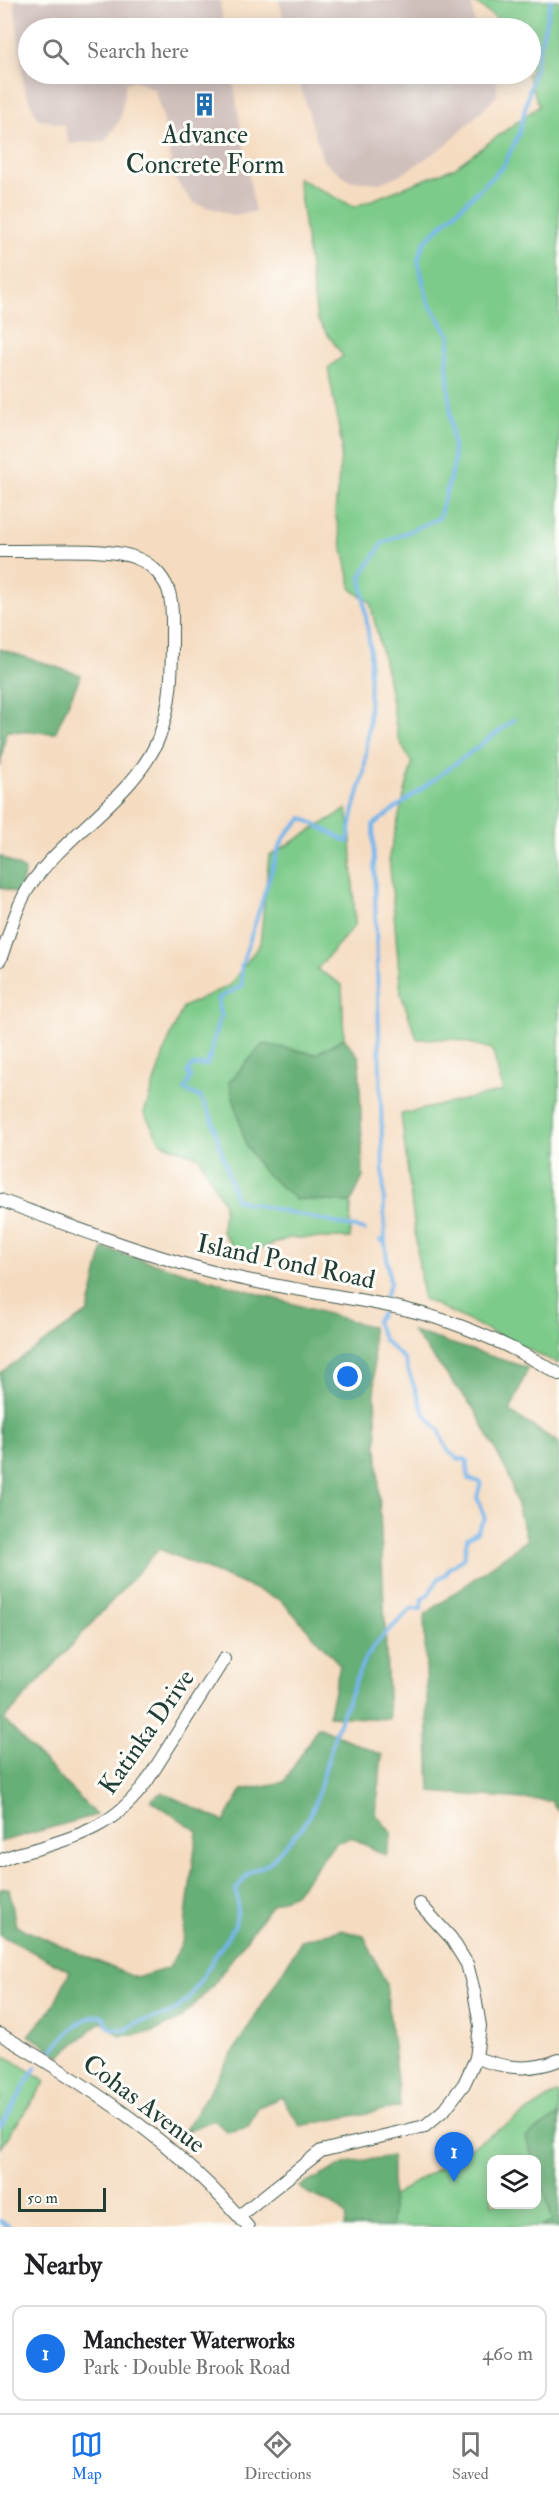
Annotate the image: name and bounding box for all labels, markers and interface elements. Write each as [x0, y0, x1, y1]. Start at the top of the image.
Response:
search box [18, 18, 541, 84]
icon: search [39, 35, 72, 68]
text: Search here [87, 37, 189, 65]
building icon: Advance Concrete Form [192, 91, 218, 117]
place label: Advance Concrete Form [126, 119, 284, 181]
street label: Island Pond Road [194, 1228, 378, 1297]
your location [333, 1362, 362, 1391]
street label: Katinka Drive [92, 1663, 202, 1801]
street label: Cohas Avenue [76, 2047, 212, 2161]
pin: 1 [434, 2132, 474, 2182]
map controls [487, 2155, 541, 2209]
button: layers [487, 2155, 541, 2209]
scale bar [18, 2185, 106, 2212]
text: 50 m [27, 2188, 58, 2208]
text: Nearby [24, 2250, 102, 2282]
text: Manchester Waterworks [83, 2327, 295, 2355]
text: 1 [42, 2341, 49, 2366]
text: 460 m [482, 2341, 533, 2366]
text: Park · Double Brook Road [83, 2355, 290, 2380]
tab: Map [70, 2428, 103, 2484]
tab: Directions [244, 2428, 311, 2484]
tab: Saved [452, 2428, 489, 2484]

